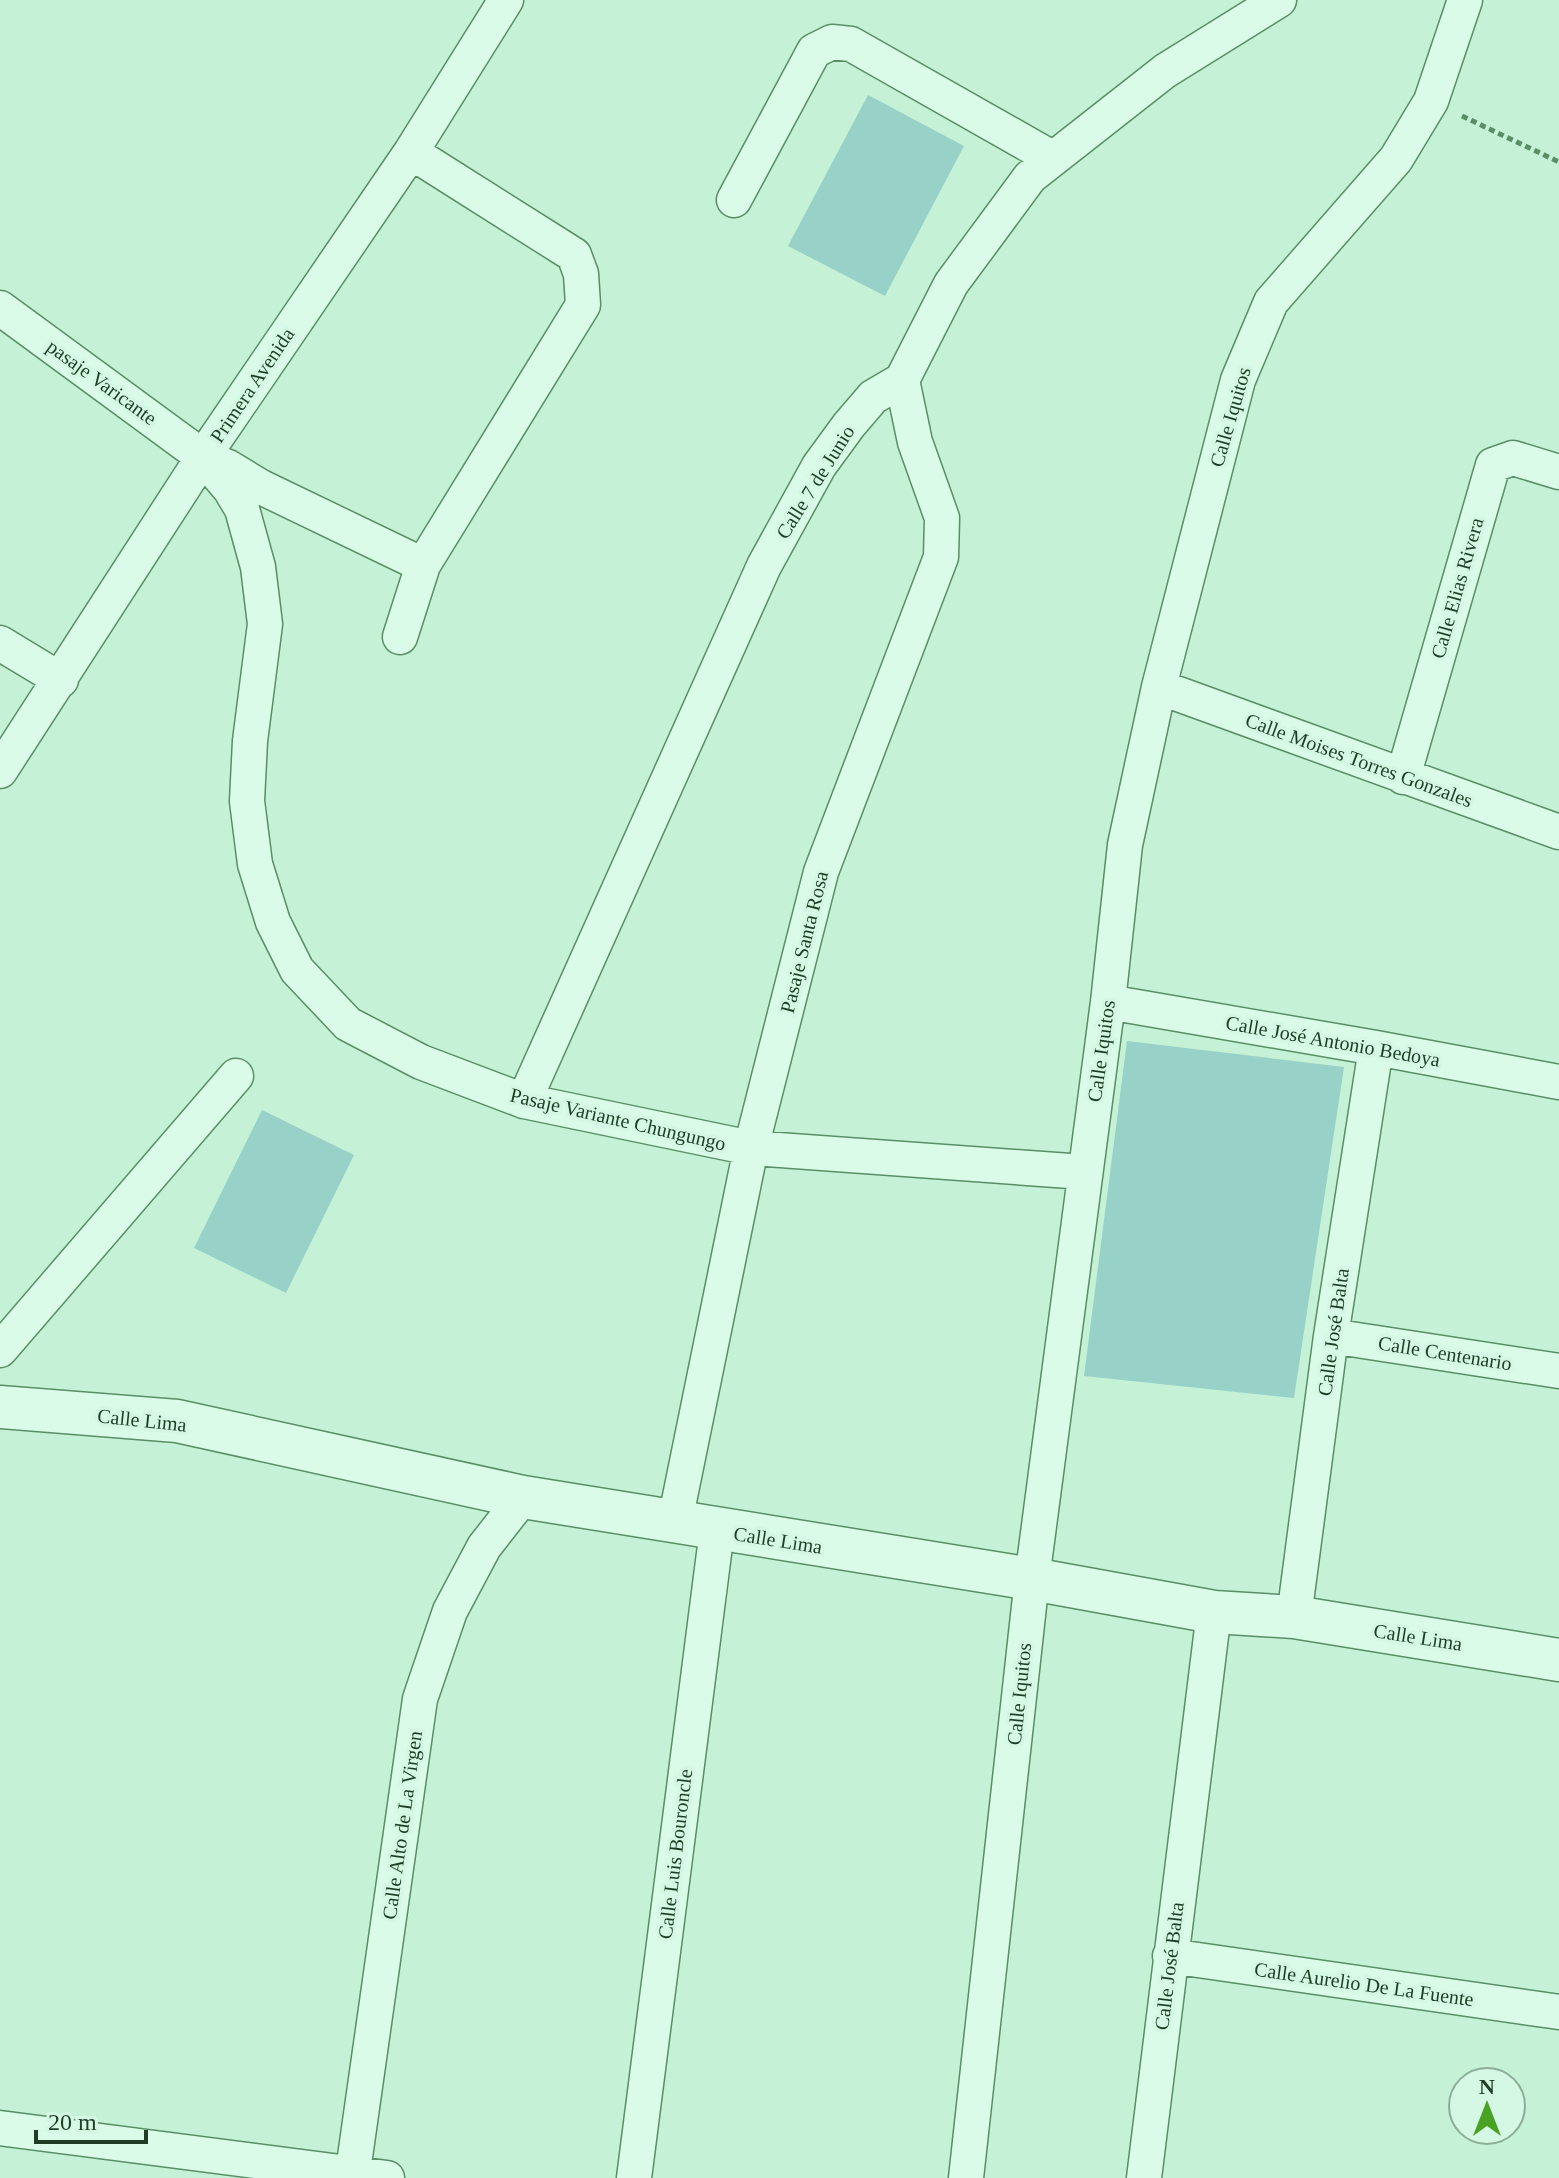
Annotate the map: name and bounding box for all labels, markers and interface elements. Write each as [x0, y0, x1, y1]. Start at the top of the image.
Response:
street label: Primera Avenida [206, 323, 299, 446]
street label: pasaje Varicante [42, 335, 161, 430]
street label: Calle Iquitos [1205, 364, 1256, 470]
street label: Calle 7 de Junio [771, 421, 859, 543]
street label: Calle Elias Rivera [1426, 515, 1488, 661]
street label: Calle Moises Torres Gonzales [1243, 709, 1476, 811]
street label: Pasaje Santa Rosa [776, 869, 833, 1016]
street label: Calle Iquitos [1083, 998, 1120, 1104]
street label: Calle José Antonio Bedoya [1224, 1011, 1442, 1072]
street label: Pasaje Variante Chungungo [508, 1083, 728, 1156]
street label: Calle José Balta [1313, 1267, 1353, 1397]
street label: Calle Centenario [1377, 1332, 1513, 1374]
street label: Calle Lima [96, 1404, 188, 1436]
street label: Calle Lima [732, 1522, 824, 1558]
street label: Calle Lima [1372, 1619, 1464, 1655]
street label: Calle Iquitos [1003, 1642, 1036, 1746]
street label: Calle Alto de La Virgen [378, 1729, 427, 1921]
street label: Calle Luis Bouroncle [654, 1768, 696, 1940]
street label: Calle José Balta [1150, 1901, 1188, 2031]
street label: Calle Aurelio De La Fuente [1253, 1958, 1475, 2010]
north arrow [1447, 2066, 1527, 2146]
text: N [1479, 2074, 1495, 2099]
scale bar [36, 2094, 146, 2144]
text: 20 m [48, 2109, 97, 2135]

